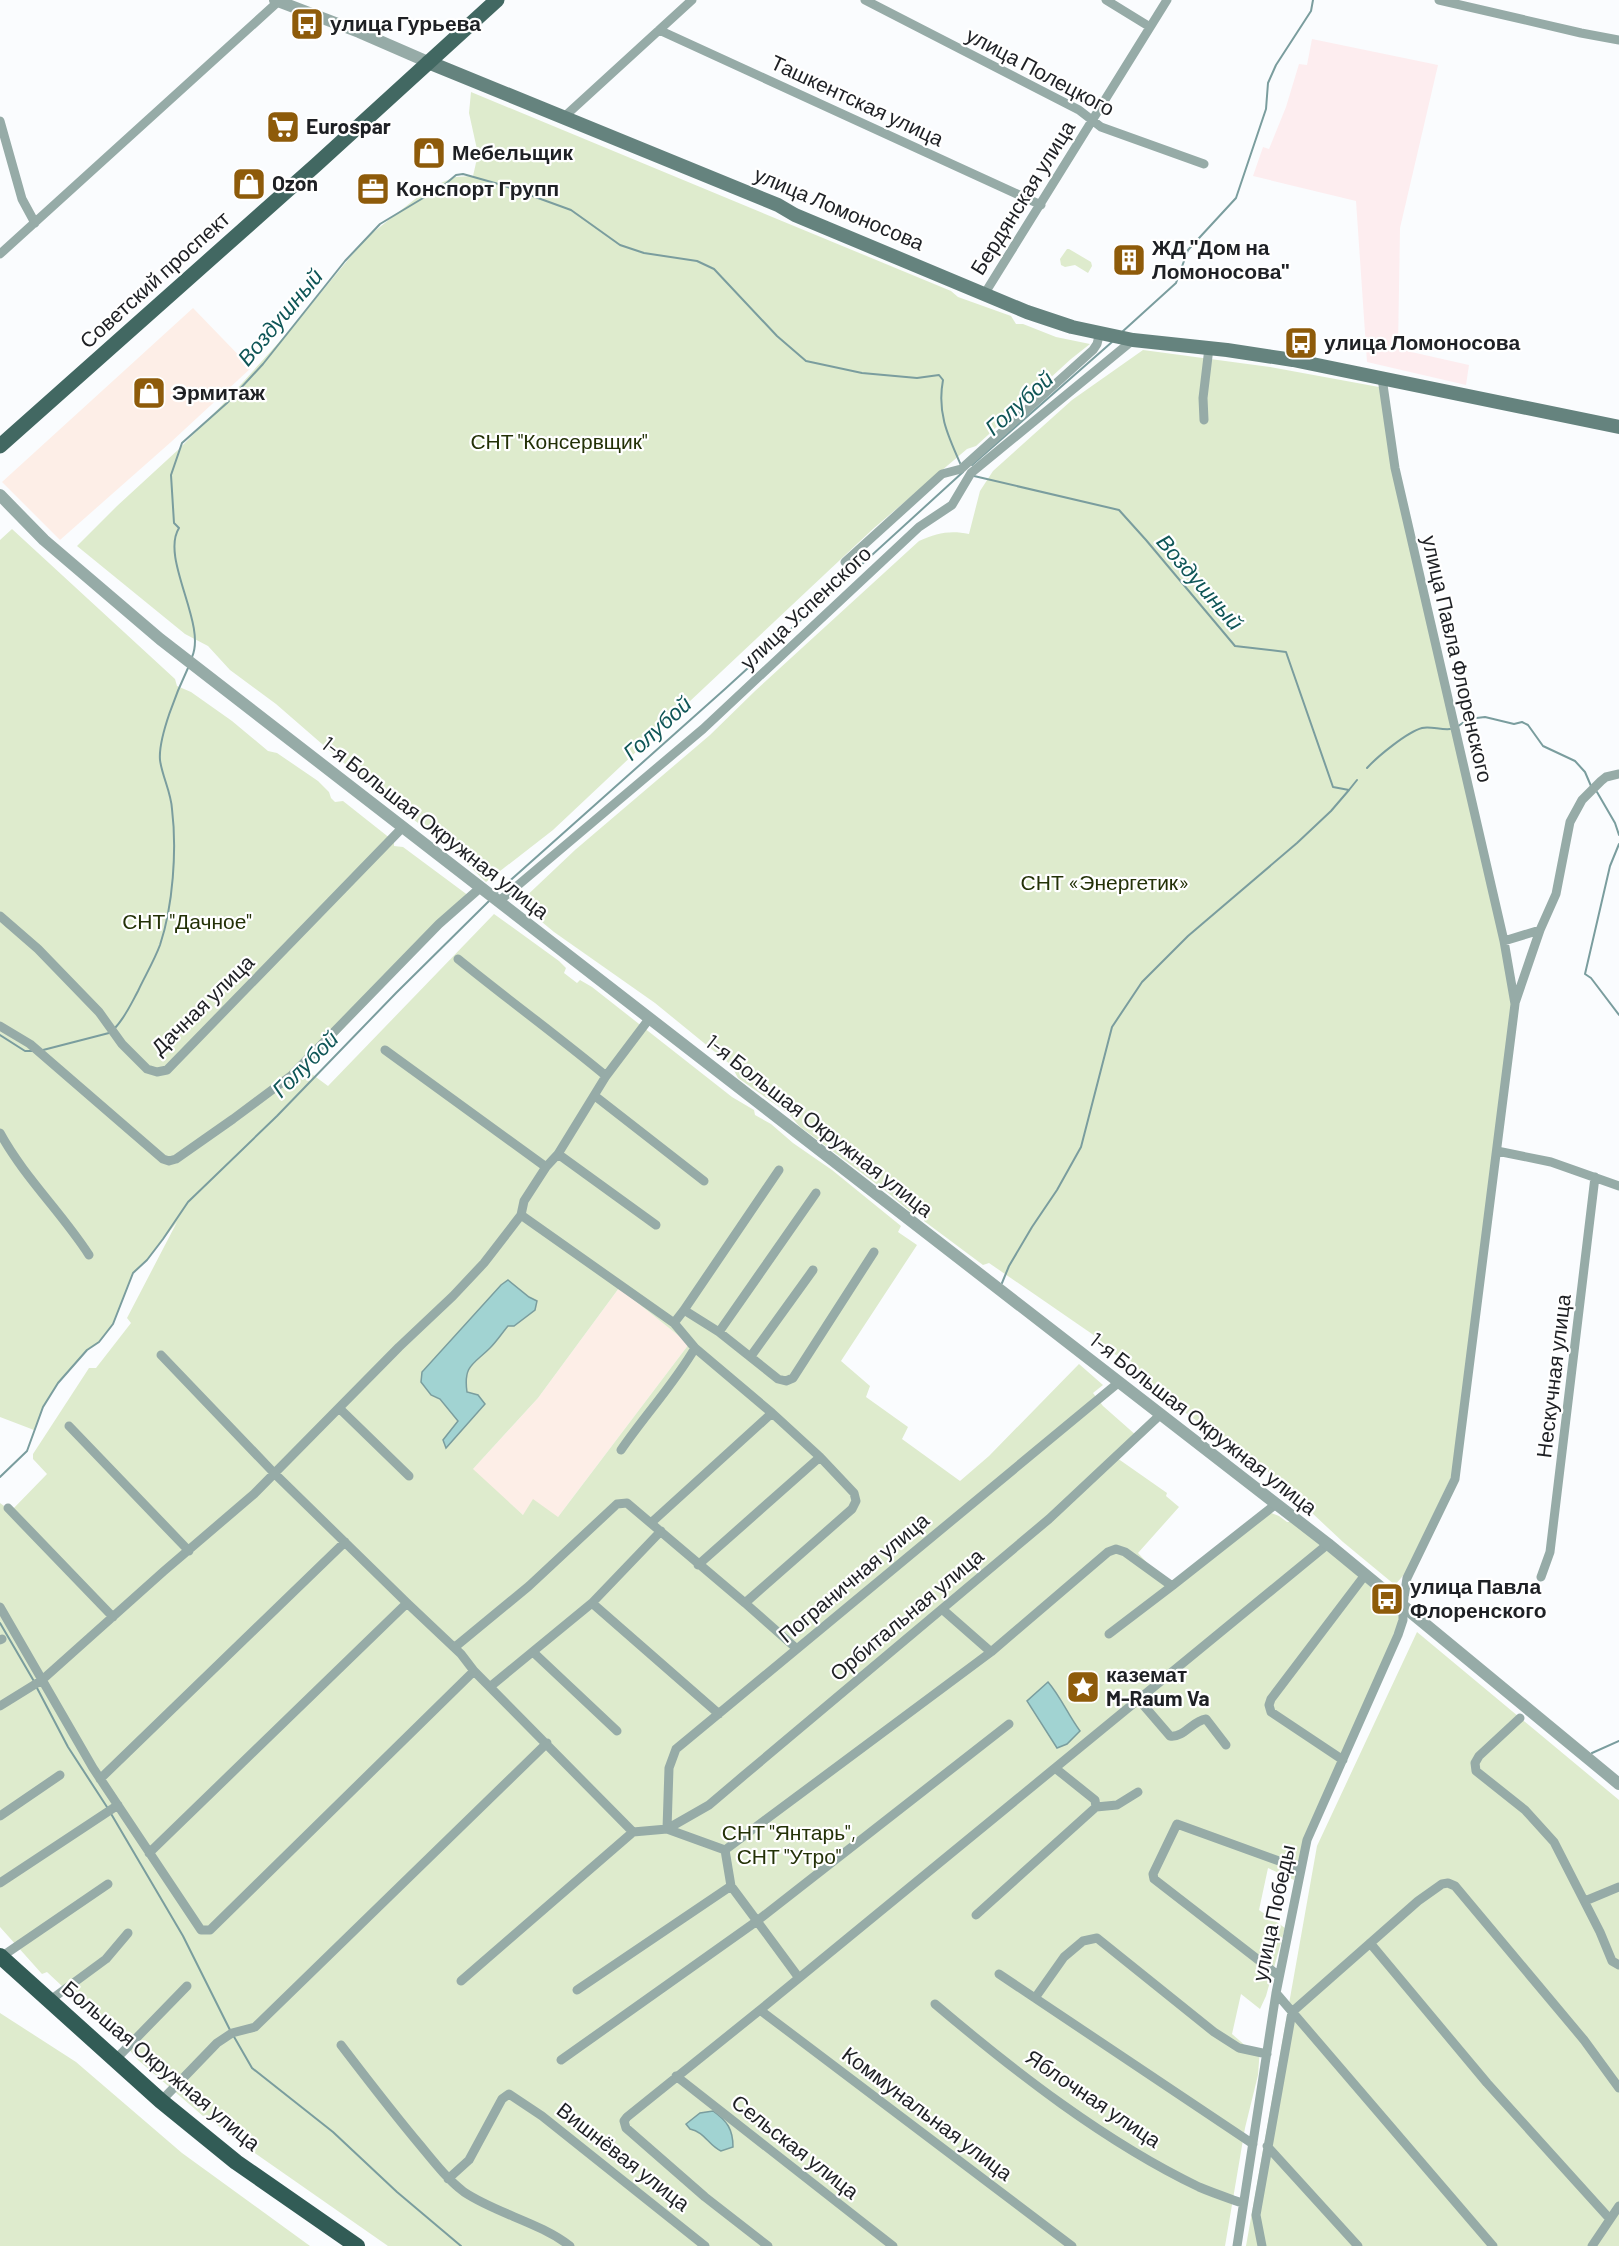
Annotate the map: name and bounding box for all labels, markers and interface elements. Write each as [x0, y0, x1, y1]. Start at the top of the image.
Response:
bus stop icon: улица Гурьева [289, 6, 325, 42]
place label: улица Гурьева [330, 10, 481, 35]
street label: улица Полецкого [962, 21, 1119, 120]
street label: Ташкентская улица [767, 49, 948, 151]
supermarket icon: Eurospar [265, 109, 301, 145]
place label: Eurospar [306, 113, 391, 138]
street label: Бердянская улица [964, 115, 1079, 279]
shop icon: Мебельщик [411, 135, 447, 171]
place label: Мебельщик [452, 139, 573, 164]
street label: улица Ломоносова [751, 161, 928, 255]
shop icon: Ozon [231, 166, 267, 202]
place label: Ozon [272, 170, 318, 195]
office icon: Конспорт Групп [355, 171, 391, 207]
place label: Конспорт Групп [396, 175, 559, 200]
street label: Советский проспект [74, 205, 234, 353]
place label: ЖД "Дом на Ломоносова" [1151, 234, 1289, 283]
building icon: ЖД "Дом на Ломоносова" [1111, 242, 1147, 278]
water label: Воздушный [231, 263, 328, 371]
bus stop icon: улица Ломоносова [1283, 325, 1319, 361]
place label: улица Ломоносова [1324, 329, 1520, 354]
water label: Голубой [979, 365, 1059, 440]
shop icon: Эрмитаж [131, 375, 167, 411]
place label: Эрмитаж [172, 379, 266, 404]
park label: СНТ "Консервщик" [470, 428, 648, 453]
water label: Воздушный [1151, 528, 1249, 635]
street label: улица Павла Флоренского [1418, 533, 1499, 784]
street label: улица Успенского [734, 540, 875, 674]
water label: Голубой [617, 690, 697, 765]
street label: 1-я Большая Окружная улица [317, 730, 555, 924]
park label: СНТ «Энергетик» [1021, 869, 1189, 894]
park label: СНТ "Дачное" [122, 908, 252, 933]
street label: Дачная улица [145, 949, 259, 1059]
water label: Голубой [266, 1025, 344, 1103]
street label: 1-я Большая Окружная улица [701, 1028, 939, 1222]
street label: Нескучная улица [1530, 1292, 1575, 1459]
street label: 1-я Большая Окружная улица [1085, 1326, 1323, 1520]
street label: Пограничная улица [773, 1506, 934, 1647]
street label: Орбитальная улица [824, 1542, 988, 1685]
place label: улица Павла Флоренского [1410, 1573, 1547, 1622]
bus stop icon: улица Павла Флоренского [1369, 1581, 1405, 1617]
place label: каземат M-Raum Va [1106, 1661, 1210, 1710]
place icon: каземат M-Raum Va [1065, 1669, 1101, 1705]
park label: СНТ "Янтарь", СНТ "Утро" [722, 1819, 856, 1868]
street label: улица Победы [1246, 1842, 1299, 1983]
street label: Большая Окружная улица [58, 1975, 266, 2155]
street label: Коммунальная улица [838, 2041, 1018, 2185]
street label: Яблочная улица [1022, 2043, 1166, 2152]
street label: Сельская улица [727, 2088, 865, 2203]
street label: Вишнёвая улица [552, 2096, 696, 2216]

